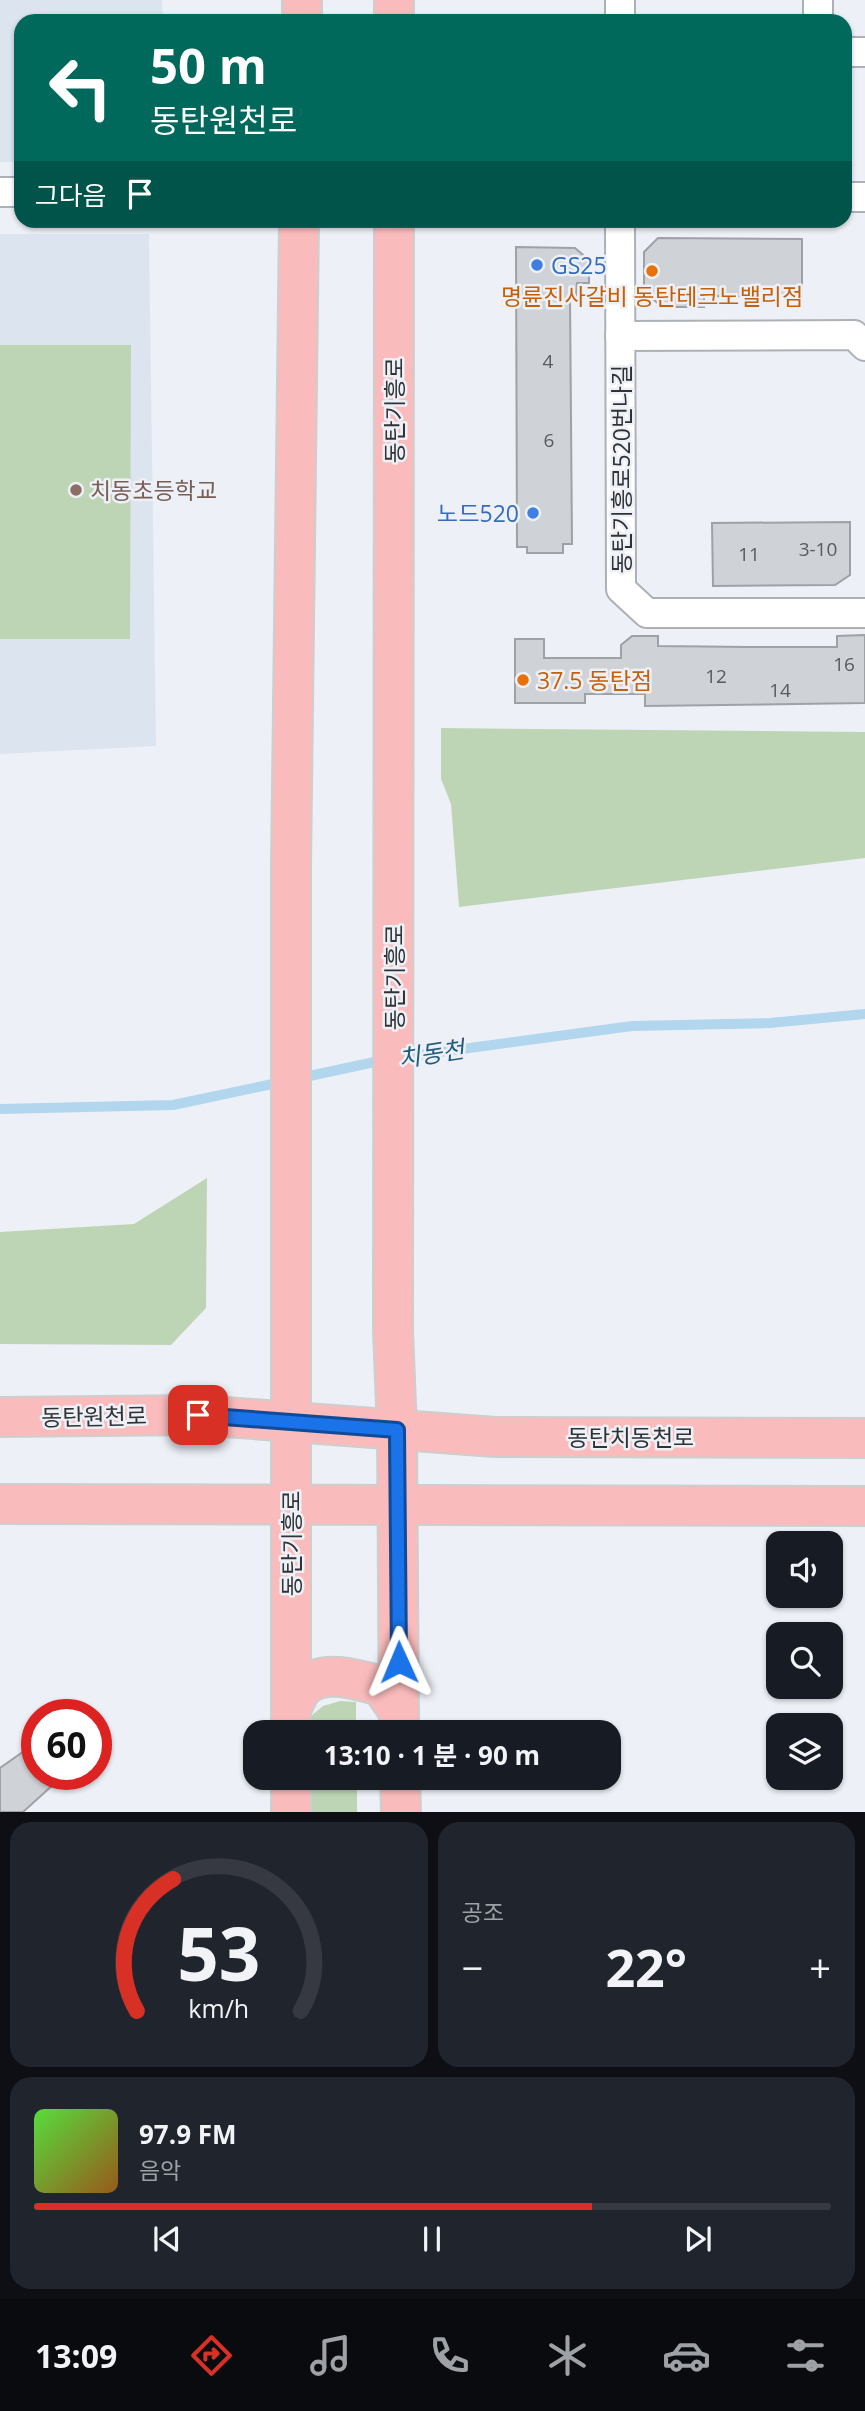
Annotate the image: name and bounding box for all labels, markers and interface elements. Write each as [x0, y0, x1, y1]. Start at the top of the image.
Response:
text: 50 m [150, 32, 267, 98]
icon: left [35, 42, 126, 133]
text: 동탄원천로 [150, 98, 297, 141]
icon: arrive [121, 175, 159, 213]
text: 그다음 [35, 177, 107, 213]
place label: GS25 [551, 249, 607, 281]
marker: GS25 [529, 257, 545, 273]
marker: 명륜진사갈비 동탄테크노밸리점 [644, 263, 660, 279]
place label: 명륜진사갈비 동탄테크노밸리점 [501, 280, 803, 312]
house number: 4 [543, 348, 554, 374]
street label: 동탄기흥로 [378, 357, 410, 463]
street label: 동탄기흥로520번나길 [605, 365, 637, 573]
house number: 6 [544, 427, 554, 453]
place label: 치동초등학교 [90, 474, 217, 506]
marker: 치동초등학교 [68, 482, 84, 498]
place label: 노드520 [437, 497, 519, 529]
marker: 노드520 [525, 505, 541, 521]
house number: 3-10 [799, 536, 837, 562]
house number: 11 [738, 541, 760, 567]
house number: 16 [833, 651, 855, 677]
house number: 12 [705, 663, 727, 689]
place label: 37.5 동탄점 [537, 664, 652, 696]
marker: 37.5 동탄점 [515, 672, 531, 688]
house number: 14 [769, 677, 791, 703]
street label: 동탄기흥로 [378, 924, 410, 1030]
water label: 치동천 [396, 1031, 469, 1074]
pin [168, 1385, 228, 1445]
icon: arrive [179, 1396, 217, 1434]
street label: 동탄원천로 [41, 1399, 147, 1433]
street label: 동탄치동천로 [568, 1421, 694, 1453]
street label: 동탄기흥로 [275, 1490, 307, 1596]
map controls [766, 1531, 843, 1790]
button: sound [766, 1531, 843, 1608]
button: search [766, 1622, 843, 1699]
position arrow [362, 1625, 436, 1699]
speed limit sign: 60 [21, 1699, 112, 1790]
button: layers [766, 1713, 843, 1790]
text: 13:10 · 1 분 · 90 m [324, 1737, 540, 1773]
text: 공조 [462, 1896, 504, 1928]
text: 53 [177, 1903, 260, 2002]
text: 22° [605, 1931, 687, 2002]
text: − [462, 1941, 483, 1993]
text: + [809, 1941, 831, 1993]
text: km/h [188, 1990, 249, 2024]
text: 97.9 FM [139, 2116, 237, 2152]
text: 음악 [139, 2154, 181, 2186]
icon: previous [148, 2220, 186, 2258]
icon: pause [413, 2220, 451, 2258]
icon: next [679, 2220, 717, 2258]
icon: directions [187, 2331, 236, 2380]
icon: music [306, 2331, 355, 2380]
icon: phone [425, 2331, 474, 2380]
icon: climate [543, 2331, 592, 2380]
icon: car [662, 2331, 711, 2380]
icon: filters [781, 2331, 830, 2380]
text: 13:09 [35, 2334, 117, 2377]

